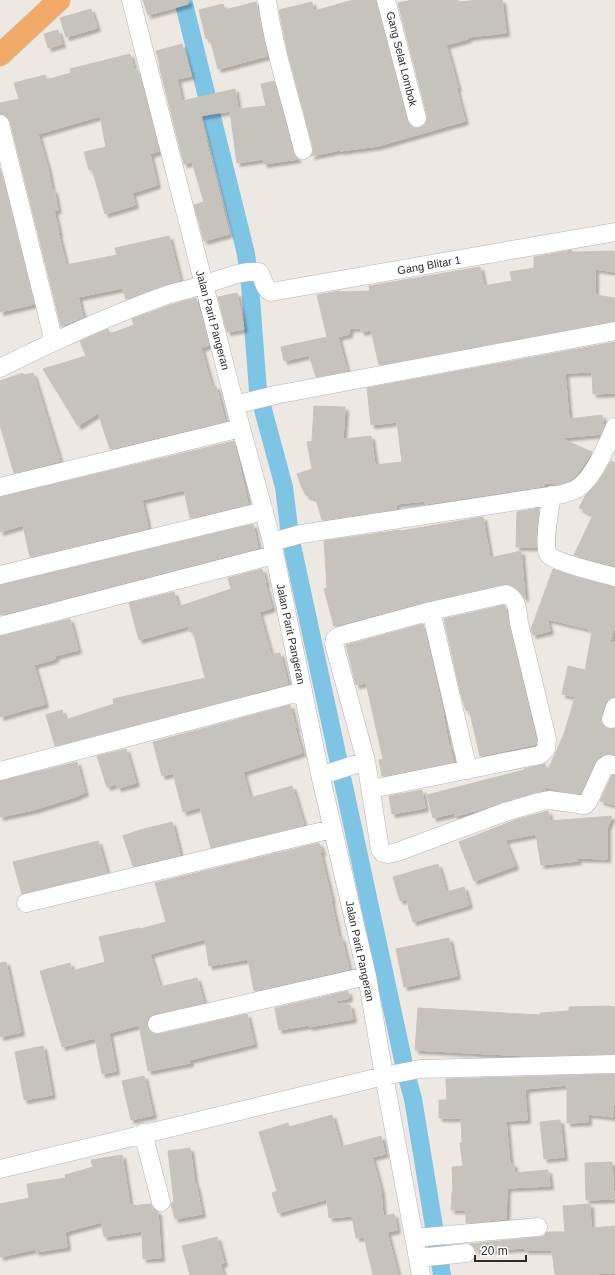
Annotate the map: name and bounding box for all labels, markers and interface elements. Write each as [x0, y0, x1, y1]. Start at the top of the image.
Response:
street label: Gang Selat Lombok [384, 10, 420, 108]
street label: Gang Blitar 1 [396, 254, 462, 276]
street label: Jalan Parit Pangeran [194, 269, 232, 371]
street label: Jalan Parit Pangeran [274, 583, 308, 685]
street label: Jalan Parit Pangeran [343, 900, 377, 1002]
scale bar [475, 1237, 526, 1263]
text: 20 m [481, 1244, 508, 1258]

